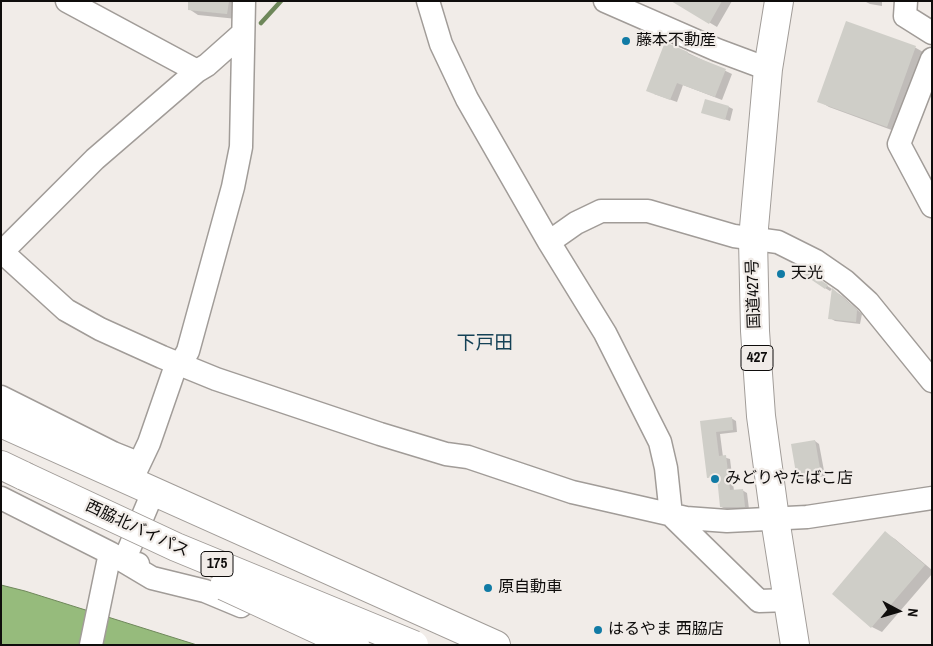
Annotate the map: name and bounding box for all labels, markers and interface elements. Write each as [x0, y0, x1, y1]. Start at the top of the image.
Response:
place label: 藤本不動産 [636, 31, 716, 51]
marker: 藤本不動産 [620, 35, 632, 47]
street label: 国道427号 [743, 259, 765, 329]
place label: 天光 [791, 264, 823, 284]
marker: 天光 [775, 268, 787, 280]
district label: 下戸田 [457, 333, 513, 355]
road number: 427 [741, 346, 773, 370]
place label: みどりやたばこ店 [725, 469, 853, 489]
marker: みどりやたばこ店 [709, 473, 721, 485]
street label: 西脇北バイパス [82, 497, 192, 561]
road number: 175 [201, 552, 233, 576]
place label: 原自動車 [498, 578, 562, 598]
marker: 原自動車 [482, 582, 494, 594]
north arrow [873, 586, 923, 636]
text: N [904, 607, 922, 618]
place label: はるやま 西脇店 [608, 620, 724, 640]
marker: はるやま 西脇店 [592, 624, 604, 636]

